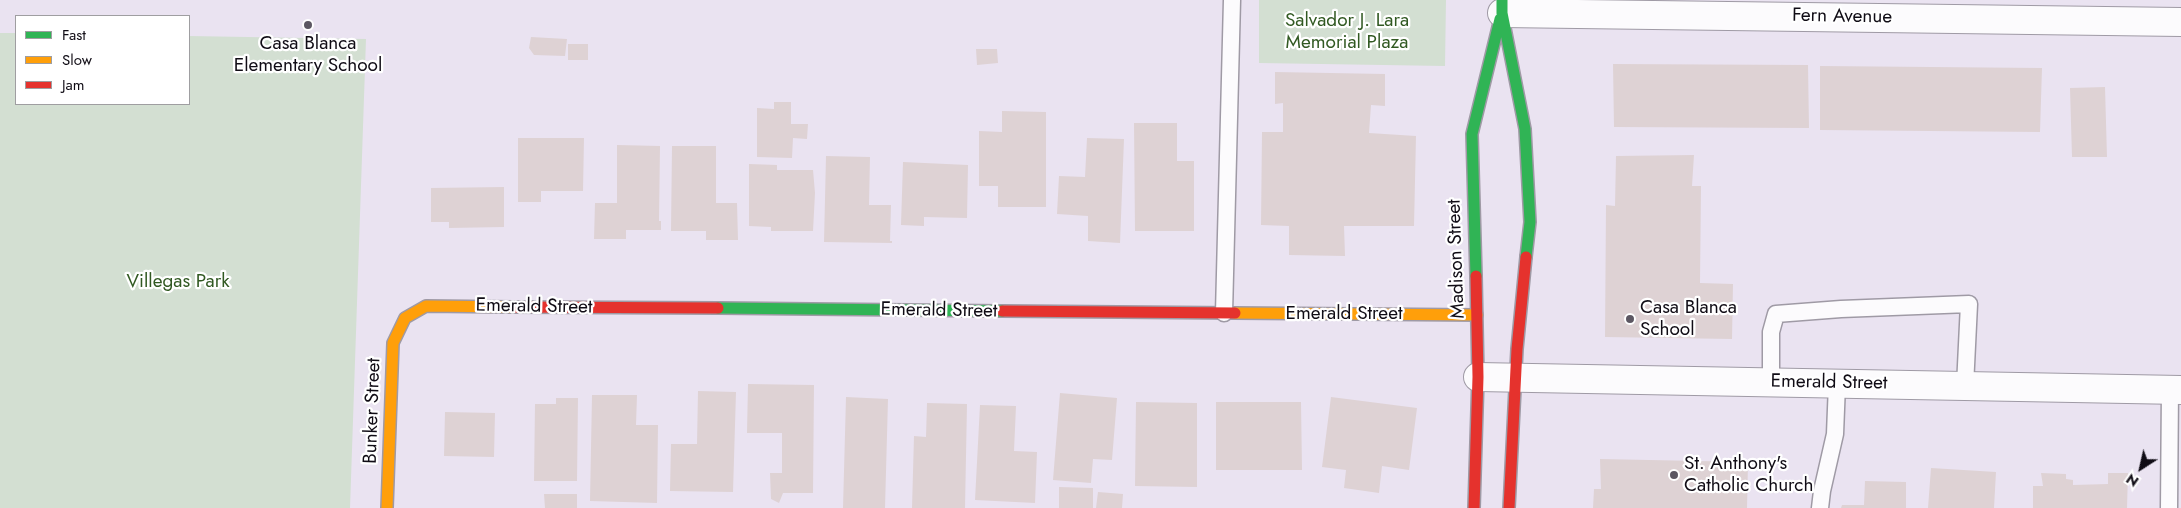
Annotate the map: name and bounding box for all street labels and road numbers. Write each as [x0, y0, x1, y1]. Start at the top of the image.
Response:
street label: Fern Avenue [1792, 5, 1892, 29]
street label: Madison Street [1444, 199, 1470, 319]
street label: Emerald Street [475, 295, 593, 319]
street label: Emerald Street [880, 299, 998, 323]
street label: Emerald Street [1286, 303, 1402, 325]
street label: Bunker Street [360, 358, 386, 464]
street label: Emerald Street [1770, 371, 1888, 395]

